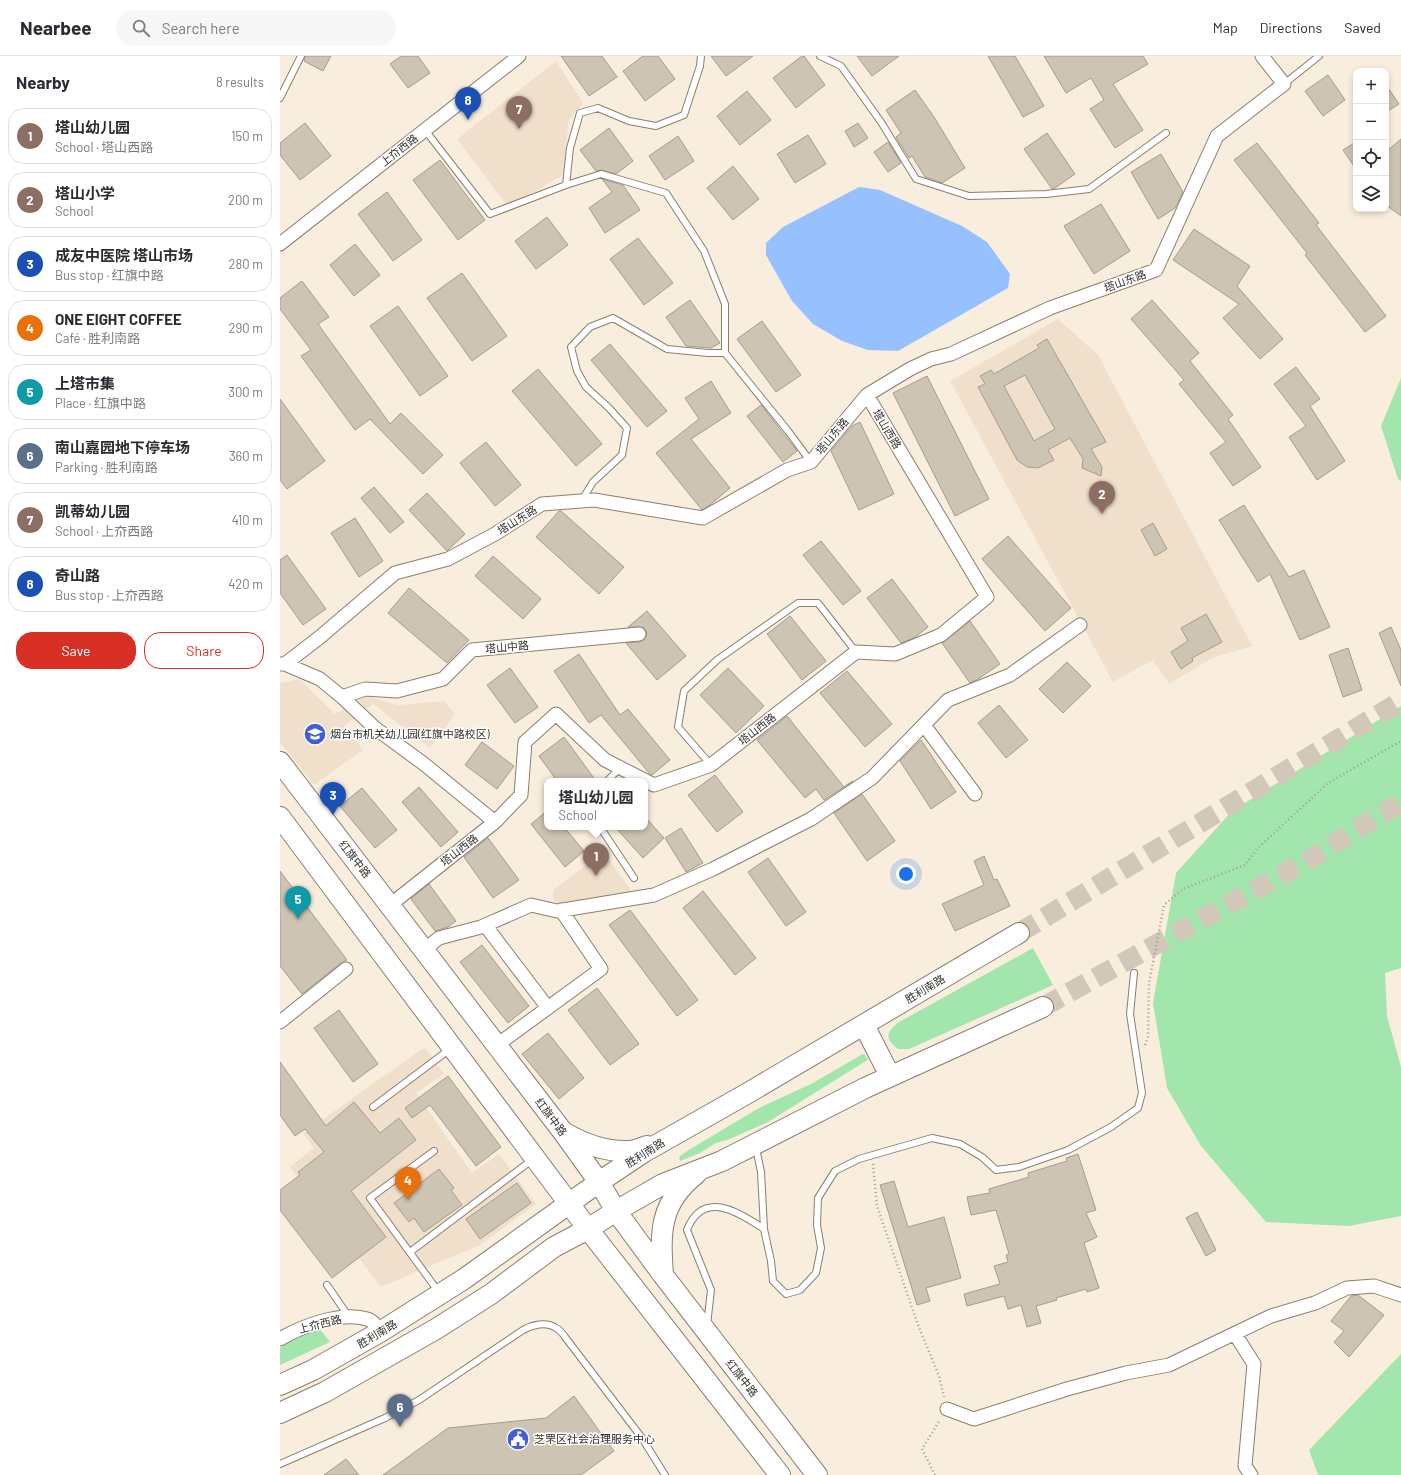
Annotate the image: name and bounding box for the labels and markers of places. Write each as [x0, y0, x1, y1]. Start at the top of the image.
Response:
pin: 8 [455, 87, 481, 120]
pin: 7 [506, 96, 532, 129]
pin: 2 [1089, 481, 1115, 514]
school or university icon: 烟台市机关幼儿园(红旗中路校区) [302, 721, 328, 747]
place label: 烟台市机关幼儿园(红旗中路校区) [330, 727, 490, 740]
pin: 3 [320, 782, 346, 815]
pin: 1 [583, 843, 609, 876]
pin: 5 [285, 886, 311, 919]
pin: 4 [395, 1167, 421, 1200]
pin: 6 [387, 1394, 413, 1427]
public building icon: 芝罘区社会治理服务中心 [505, 1426, 531, 1452]
place label: 芝罘区社会治理服务中心 [534, 1432, 655, 1445]

